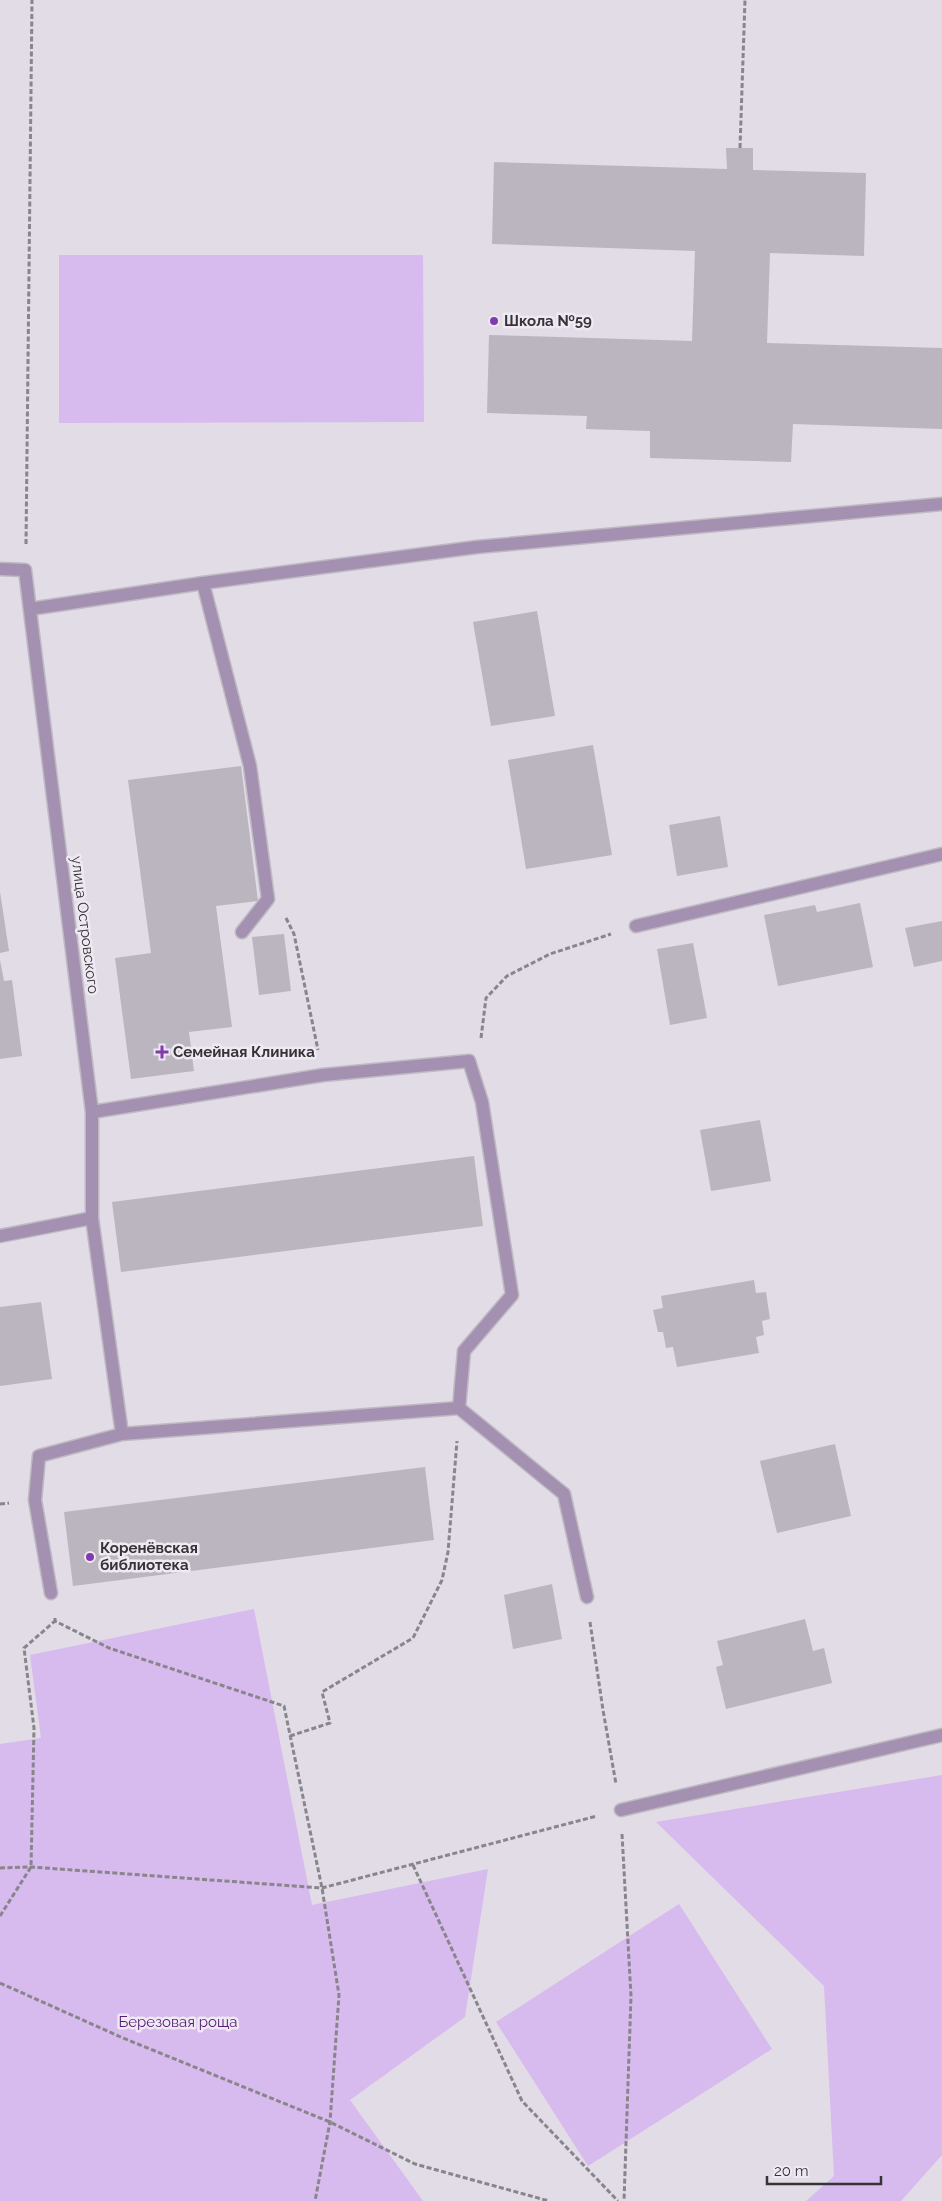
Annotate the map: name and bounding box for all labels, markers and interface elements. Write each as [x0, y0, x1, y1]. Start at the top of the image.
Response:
place label: Школа №59 [504, 312, 592, 330]
marker: Школа №59 [488, 315, 500, 327]
street label: улица Островского [68, 855, 102, 995]
place label: Семейная Клиника [173, 1043, 315, 1061]
marker: Семейная Клиника [155, 1045, 169, 1059]
place label: Коренёвская библиотека [100, 1539, 198, 1574]
marker: Коренёвская библиотека [84, 1551, 96, 1563]
park label: Березовая роща [119, 2013, 237, 2031]
scale bar [767, 2154, 881, 2186]
text: 20 m [774, 2162, 809, 2180]

